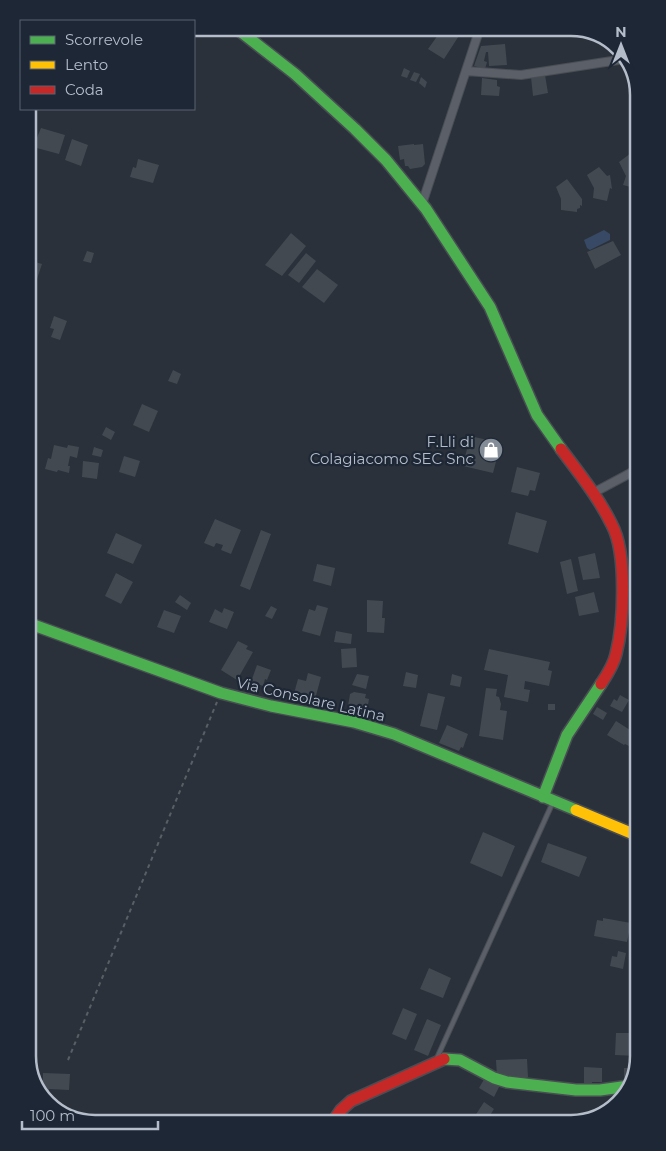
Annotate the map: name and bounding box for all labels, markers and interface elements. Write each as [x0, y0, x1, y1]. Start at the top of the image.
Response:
legend [20, 20, 195, 110]
north arrow [596, 20, 646, 70]
text: N [615, 23, 627, 41]
text: Scorrevole [65, 30, 143, 49]
text: Lento [65, 55, 108, 74]
text: Coda [65, 80, 104, 99]
place label: F.Lli di Colagiacomo SEC Snc [310, 432, 474, 468]
shop icon: F.Lli di Colagiacomo SEC Snc [478, 437, 504, 463]
street label: Via Consolare Latina [235, 673, 387, 725]
scale bar [22, 1098, 159, 1130]
text: 100 m [30, 1106, 75, 1125]

